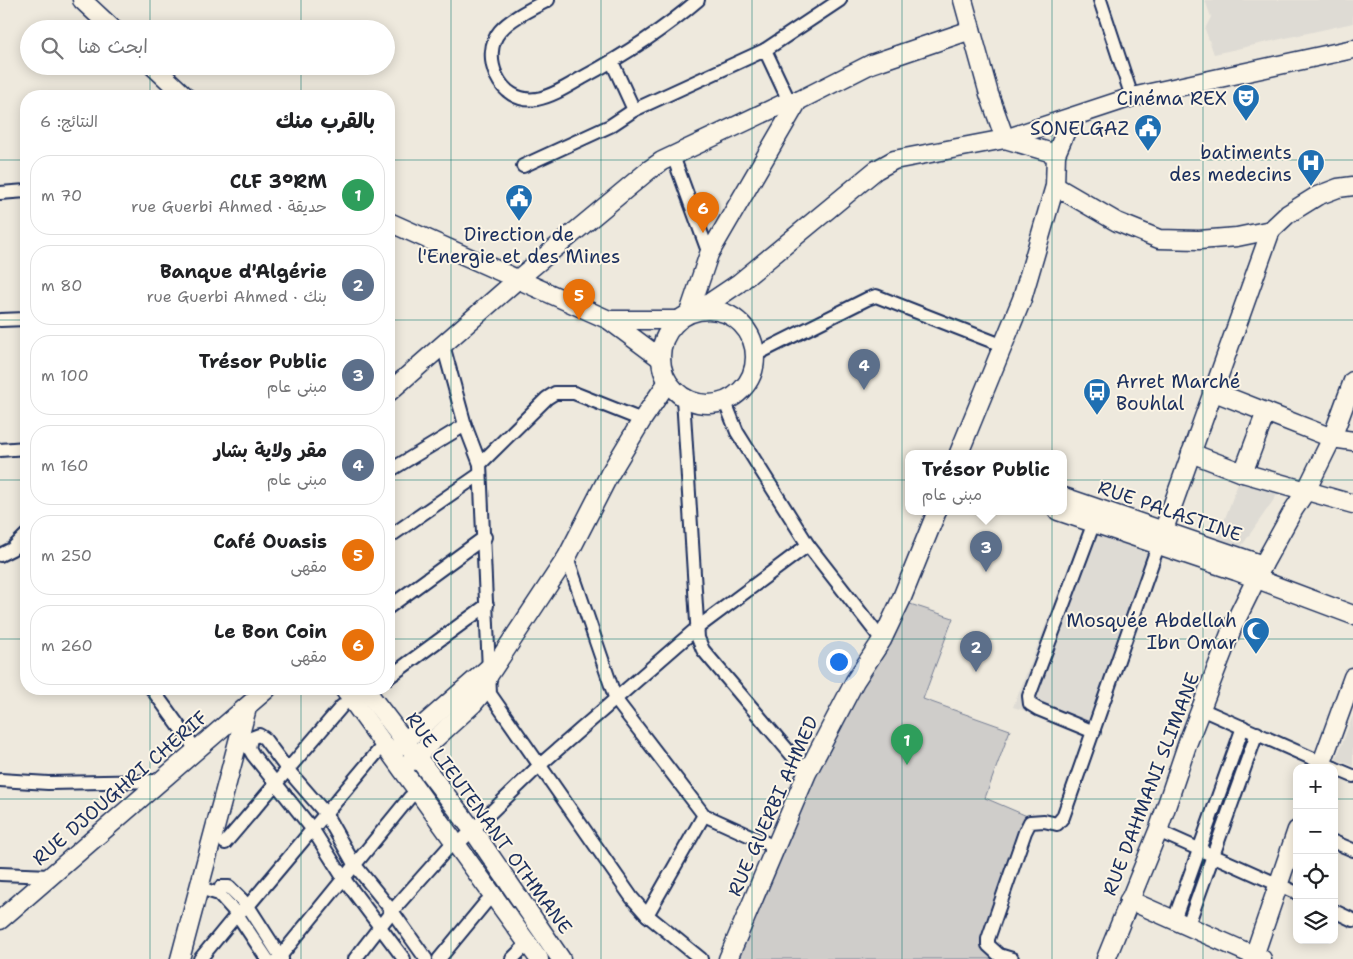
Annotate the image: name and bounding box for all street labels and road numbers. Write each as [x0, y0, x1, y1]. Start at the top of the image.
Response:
street label: RUE PALASTINE [1095, 475, 1245, 547]
street label: RUE DAHMANI SLIMANE [1097, 669, 1205, 899]
street label: RUE DJOUGHRI CHERIF [27, 705, 213, 871]
street label: RUE LIEUTENANT OTHMANE [400, 707, 578, 939]
street label: RUE GUERBI AHMED [722, 712, 824, 900]

